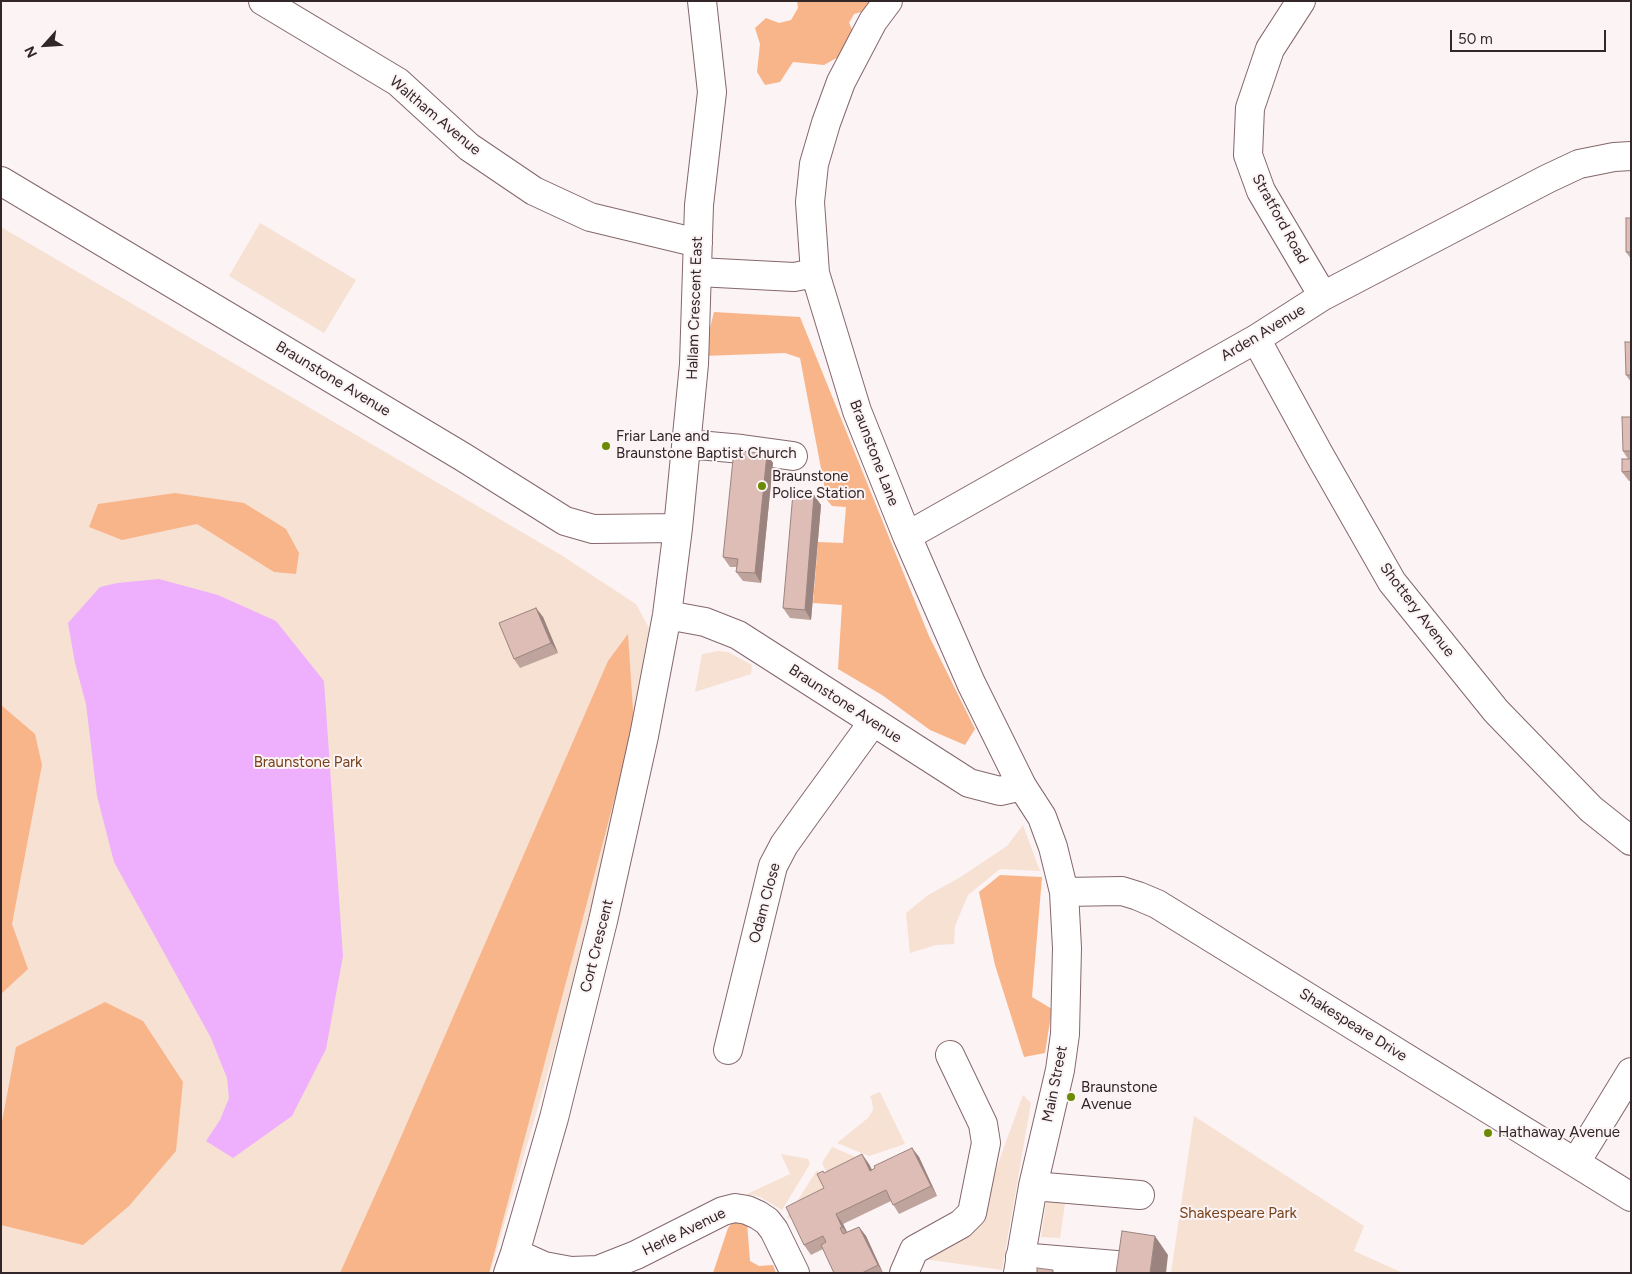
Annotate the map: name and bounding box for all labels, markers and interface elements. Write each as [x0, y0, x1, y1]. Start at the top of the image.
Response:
north arrow [20, 20, 70, 70]
scale bar [1452, 20, 1608, 52]
text: 50 m [1458, 30, 1493, 48]
text: N [21, 43, 41, 60]
street label: Waltham Avenue [386, 73, 484, 159]
street label: Stratford Road [1248, 171, 1312, 267]
street label: Hallam Crescent East [683, 236, 707, 380]
street label: Arden Avenue [1218, 301, 1308, 365]
street label: Braunstone Avenue [272, 338, 394, 420]
street label: Braunstone Lane [845, 397, 903, 509]
place label: Friar Lane and Braunstone Baptist Church [616, 428, 797, 463]
marker: Friar Lane and Braunstone Baptist Church [600, 440, 612, 452]
place label: Braunstone Police Station [772, 468, 865, 503]
marker: Braunstone Police Station [756, 480, 768, 492]
street label: Shottery Avenue [1376, 559, 1458, 661]
street label: Braunstone Avenue [785, 661, 905, 747]
park label: Braunstone Park [254, 754, 362, 772]
street label: Odam Close [746, 861, 784, 945]
street label: Cort Crescent [577, 898, 617, 994]
street label: Shakespeare Drive [1296, 985, 1410, 1065]
street label: Main Street [1039, 1044, 1071, 1124]
place label: Braunstone Avenue [1081, 1079, 1158, 1114]
marker: Braunstone Avenue [1065, 1091, 1077, 1103]
place label: Hathaway Avenue [1498, 1124, 1620, 1142]
marker: Hathaway Avenue [1482, 1127, 1494, 1139]
street label: Herle Avenue [639, 1204, 729, 1260]
park label: Shakespeare Park [1179, 1205, 1297, 1223]

